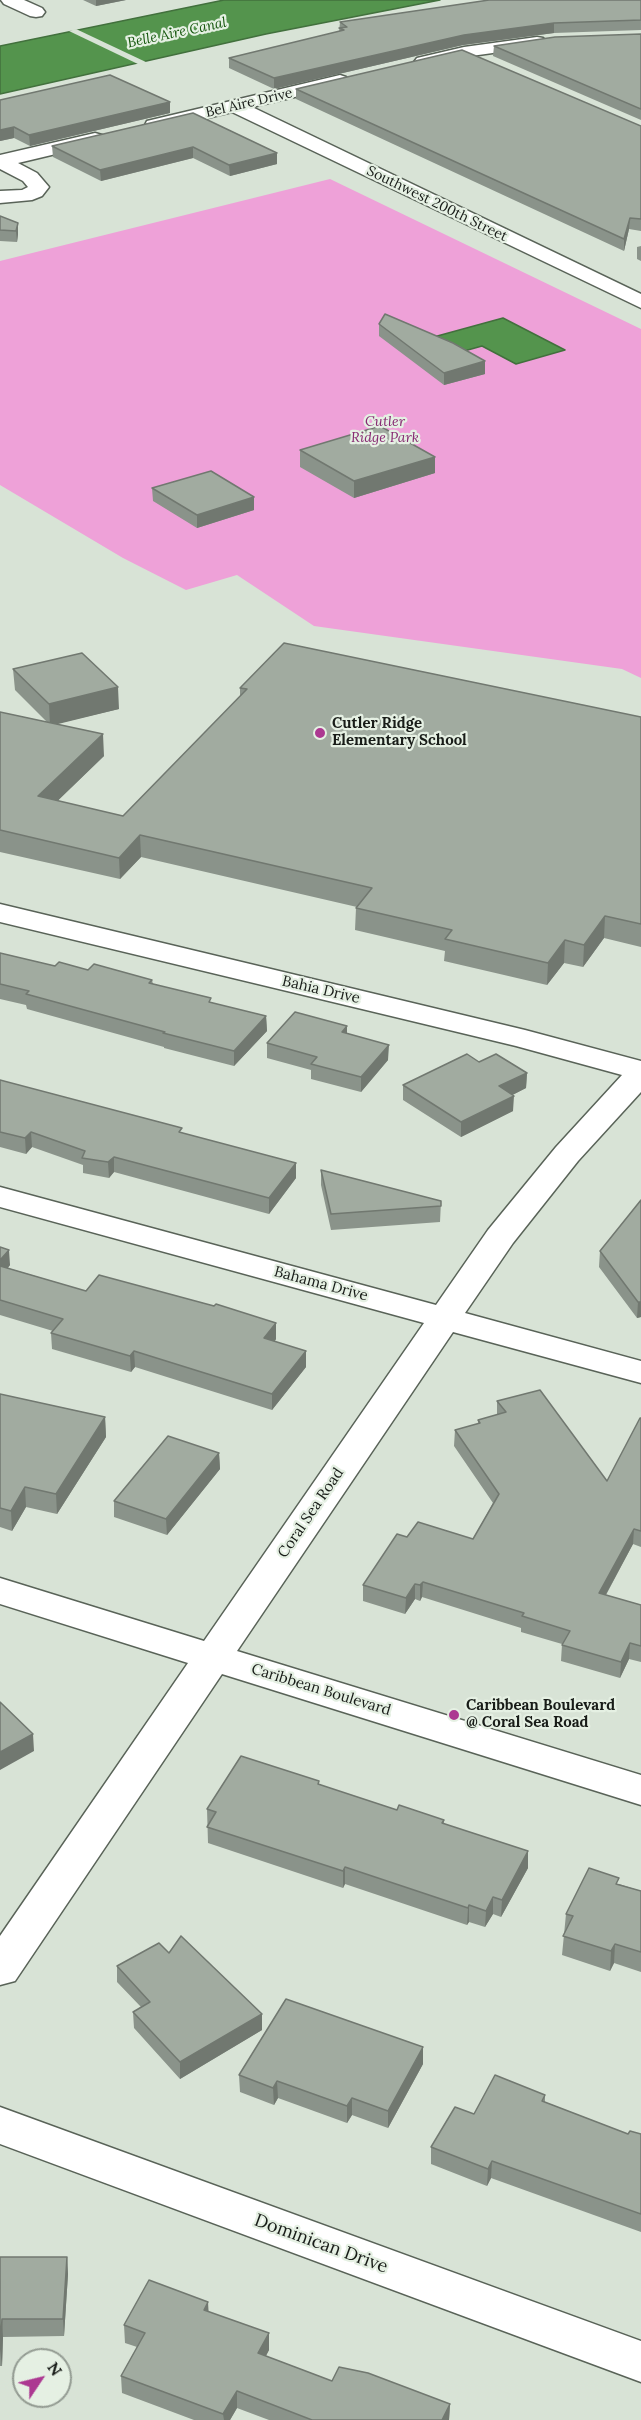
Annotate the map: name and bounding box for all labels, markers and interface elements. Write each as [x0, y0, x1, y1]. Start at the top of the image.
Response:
water label: Belle Aire Canal [126, 14, 228, 52]
street label: Bel Aire Drive [204, 85, 294, 121]
street label: Southwest 200th Street [364, 163, 510, 245]
park label: Cutler Ridge Park [351, 414, 419, 446]
place label: Cutler Ridge Elementary School [332, 715, 467, 750]
marker: Cutler Ridge Elementary School [313, 726, 327, 740]
street label: Bahia Drive [280, 972, 362, 1008]
street label: Bahama Drive [272, 1263, 370, 1305]
street label: Coral Sea Road [274, 1465, 348, 1561]
street label: Caribbean Boulevard [249, 1660, 393, 1720]
place label: Caribbean Boulevard @ Coral Sea Road [466, 1697, 615, 1732]
marker: Caribbean Boulevard @ Coral Sea Road [447, 1708, 461, 1722]
street label: Dominican Drive [251, 2210, 391, 2278]
north arrow [12, 2348, 72, 2408]
text: N [43, 2358, 67, 2380]

